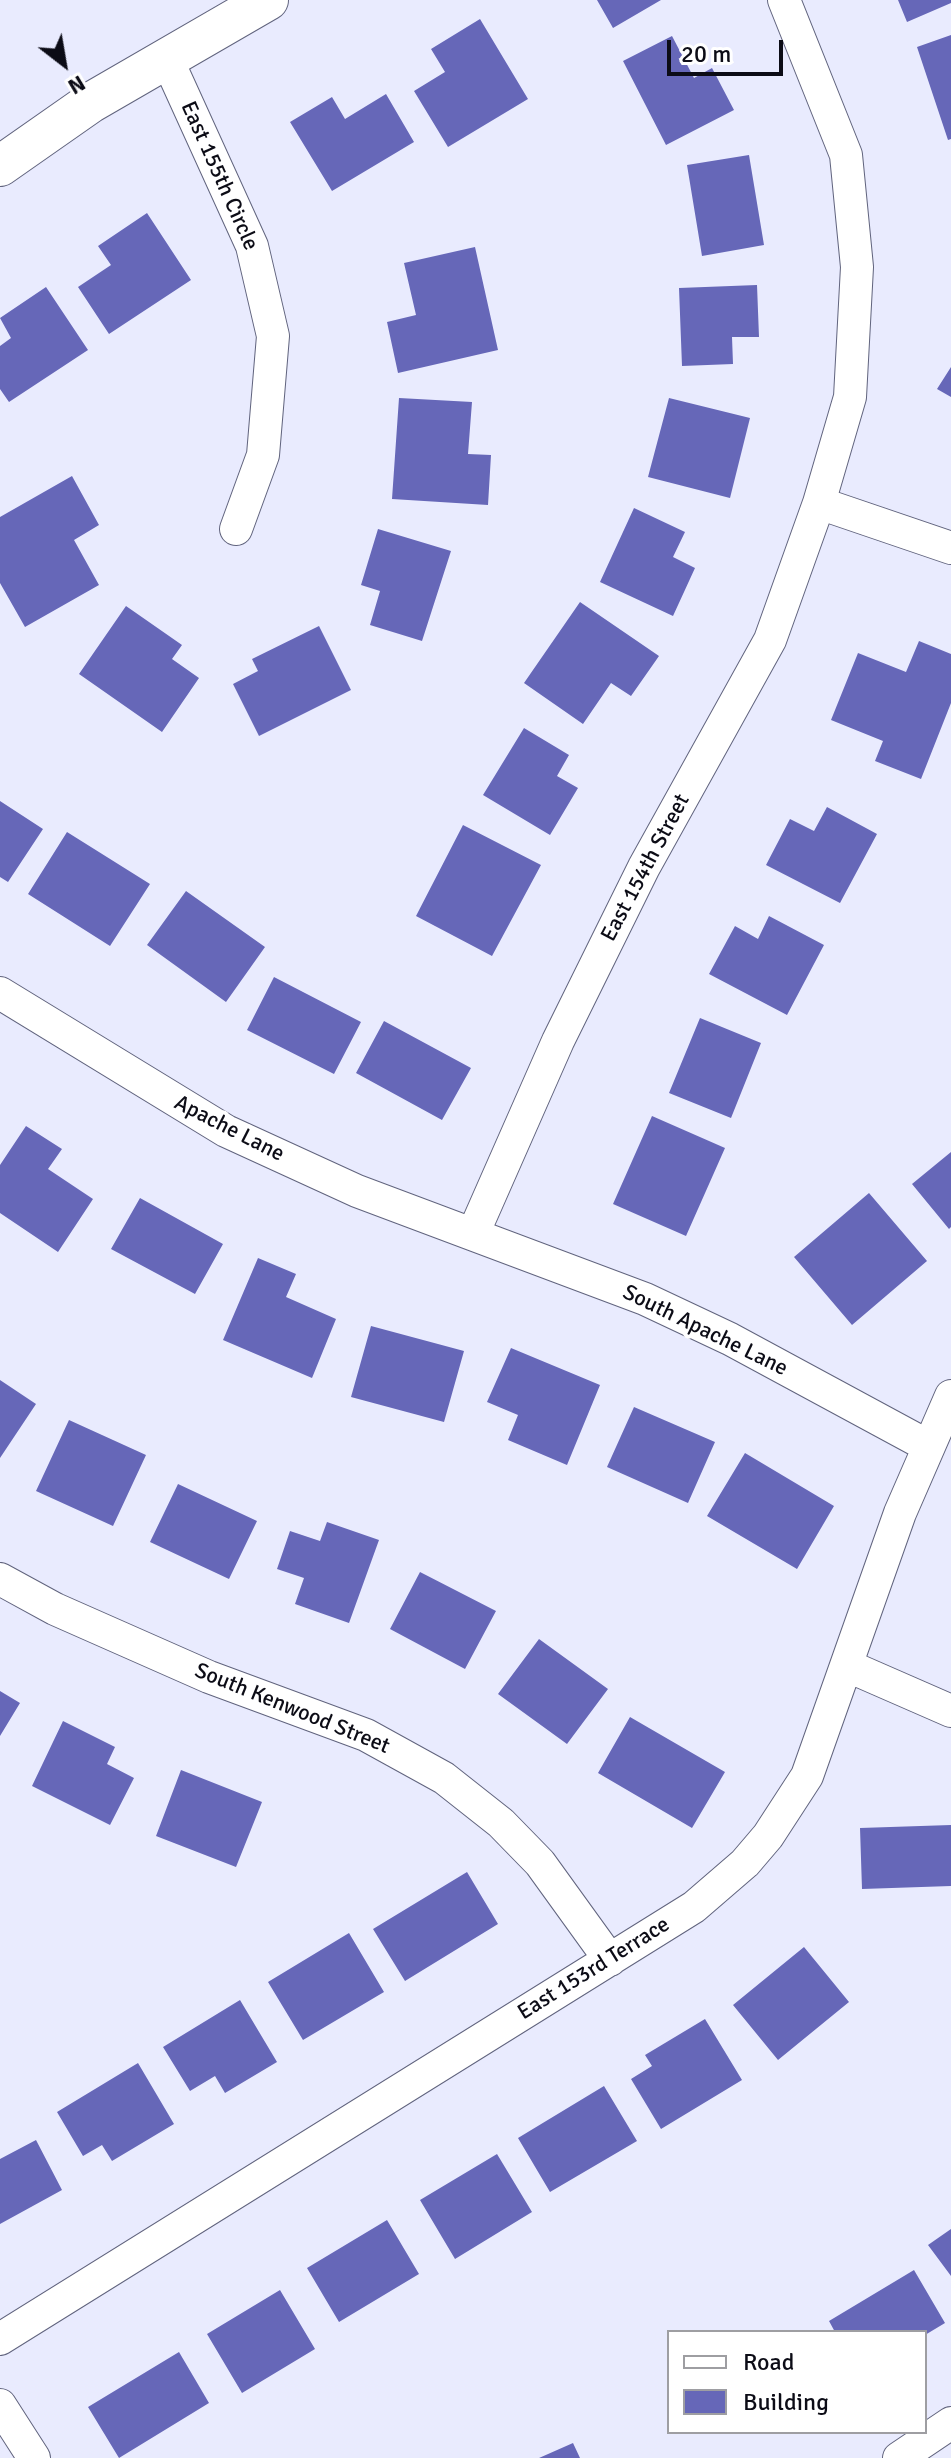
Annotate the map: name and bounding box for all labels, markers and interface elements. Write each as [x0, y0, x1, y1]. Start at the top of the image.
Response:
north arrow [24, 24, 104, 104]
scale bar [671, 24, 787, 74]
text: 20 m [681, 39, 731, 69]
text: N [63, 69, 90, 101]
street label: East 155th Circle [174, 97, 264, 255]
street label: East 154th Street [596, 790, 696, 946]
street label: Apache Lane [170, 1090, 288, 1168]
street label: South Apache Lane [618, 1280, 792, 1382]
street label: South Kenwood Street [191, 1658, 393, 1760]
street label: East 153rd Terrace [513, 1912, 675, 2026]
legend [667, 2330, 927, 2434]
text: Road [743, 2347, 794, 2377]
text: Building [743, 2387, 829, 2417]

